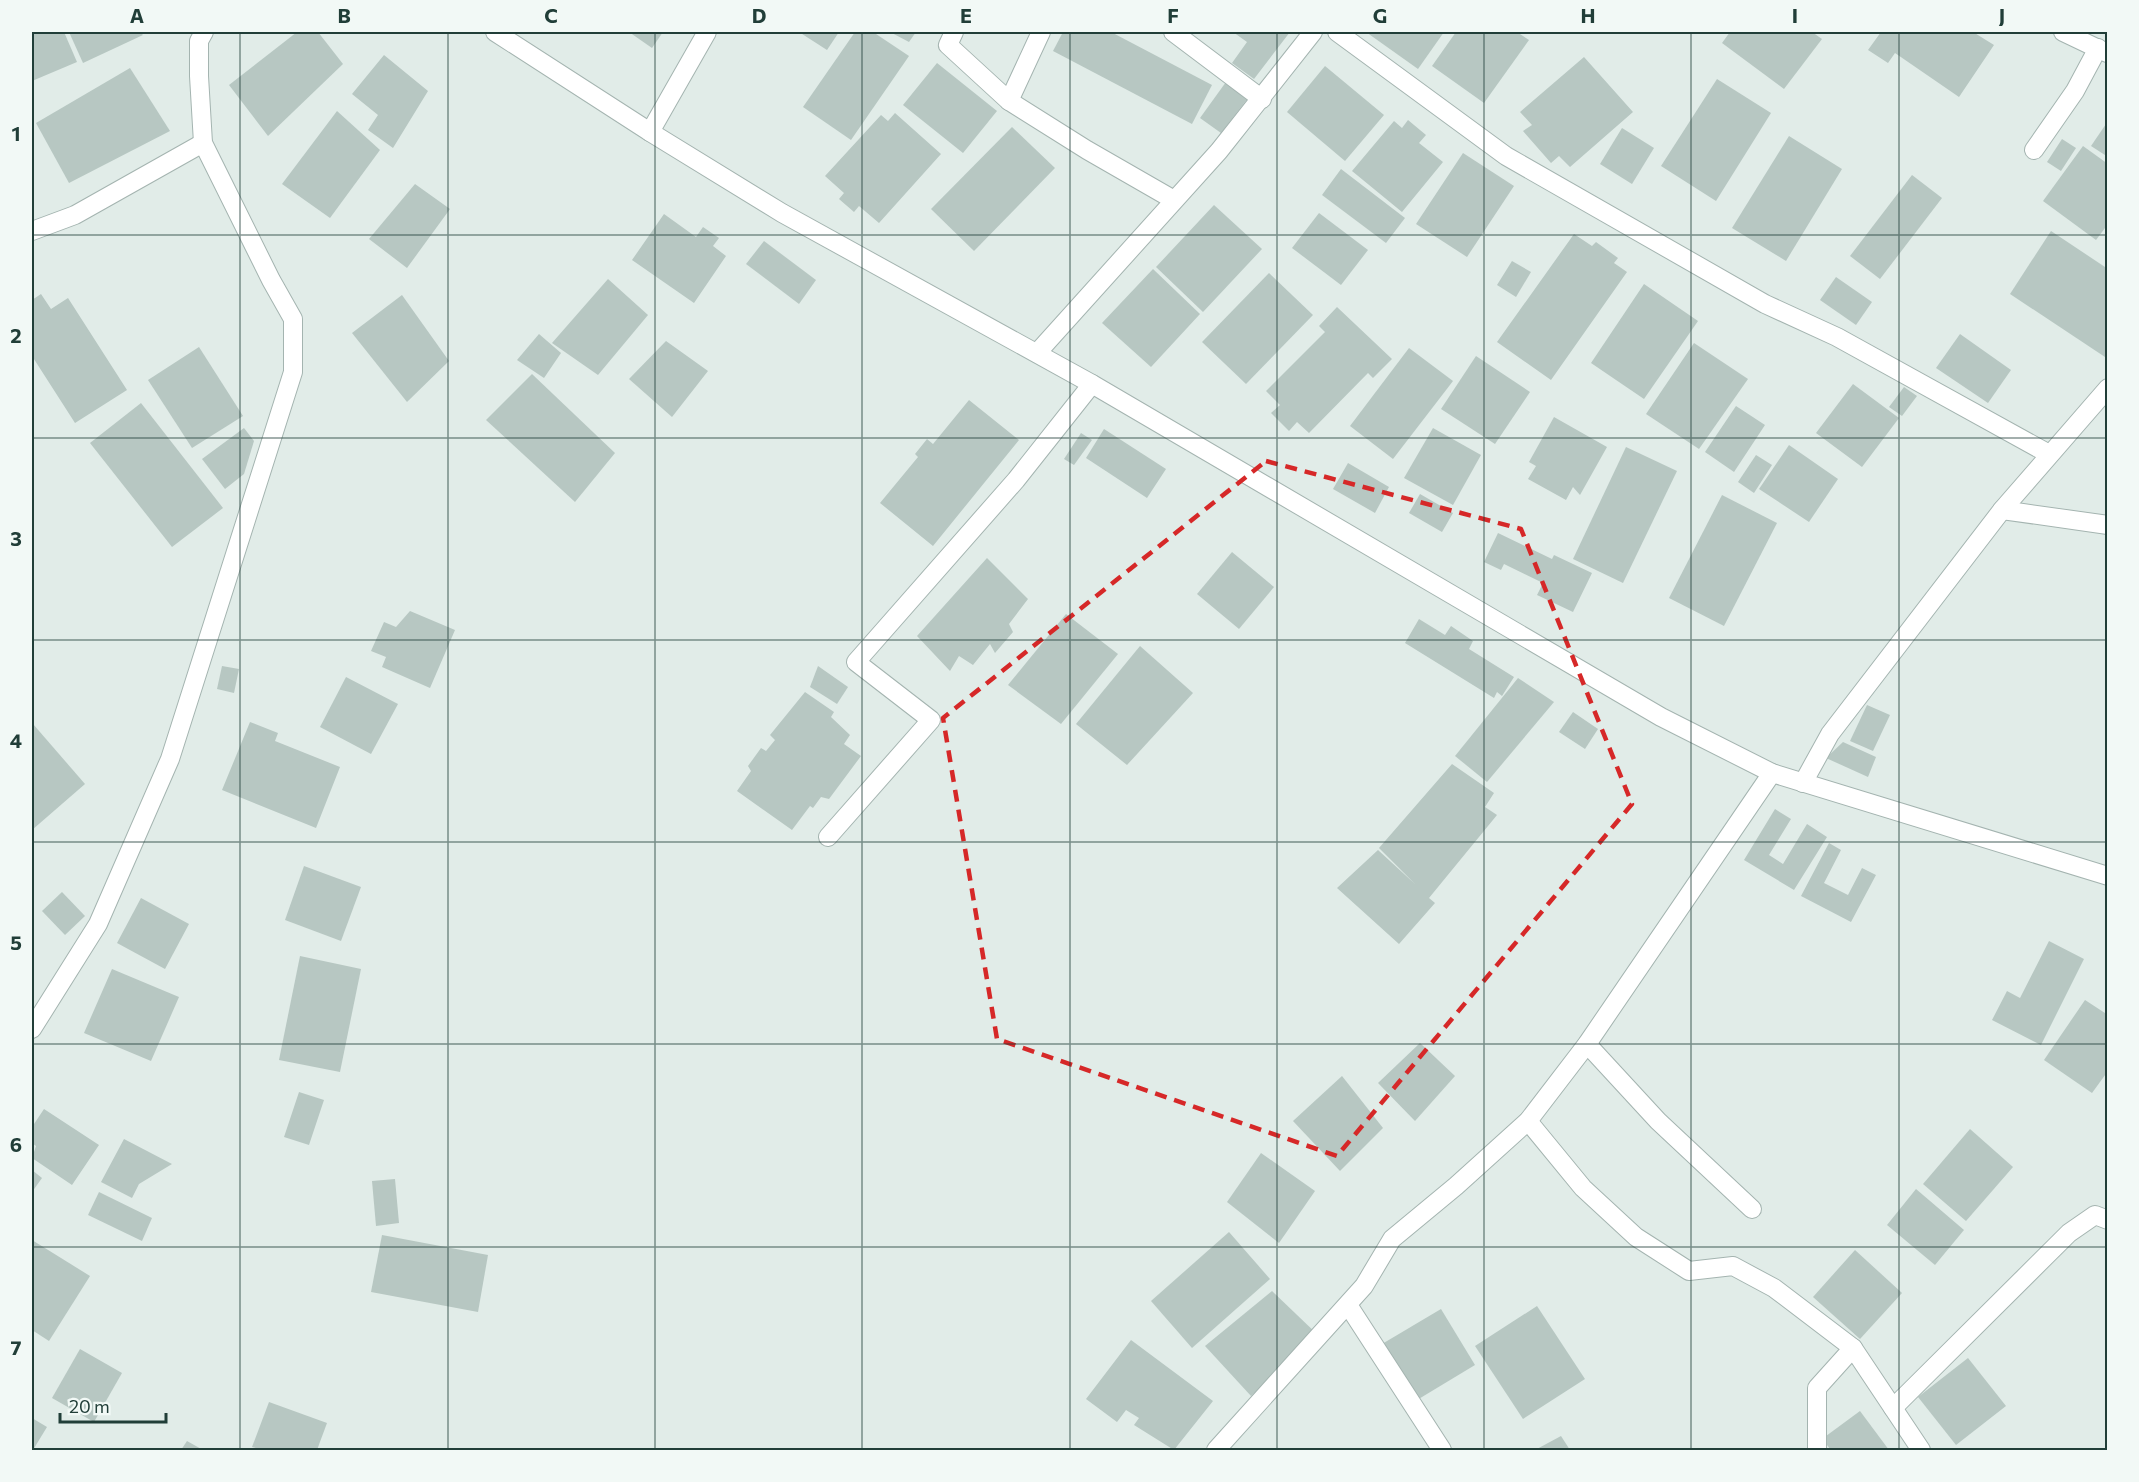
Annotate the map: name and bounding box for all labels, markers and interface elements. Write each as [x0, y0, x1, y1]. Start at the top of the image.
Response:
text: A [130, 3, 144, 27]
text: B [337, 3, 351, 27]
text: C [544, 3, 558, 27]
text: D [752, 3, 766, 27]
text: E [960, 3, 972, 27]
text: F [1167, 3, 1179, 27]
text: G [1373, 3, 1387, 27]
text: H [1581, 3, 1596, 27]
text: I [1792, 3, 1798, 27]
text: J [1999, 3, 2005, 27]
text: 1 [11, 121, 21, 145]
text: 2 [10, 323, 22, 347]
text: 3 [10, 526, 22, 550]
text: 4 [10, 728, 22, 752]
text: 5 [10, 930, 22, 954]
text: 6 [10, 1132, 22, 1156]
text: 7 [11, 1335, 22, 1359]
scale bar [60, 1386, 166, 1424]
text: 20 m [69, 1395, 110, 1417]

